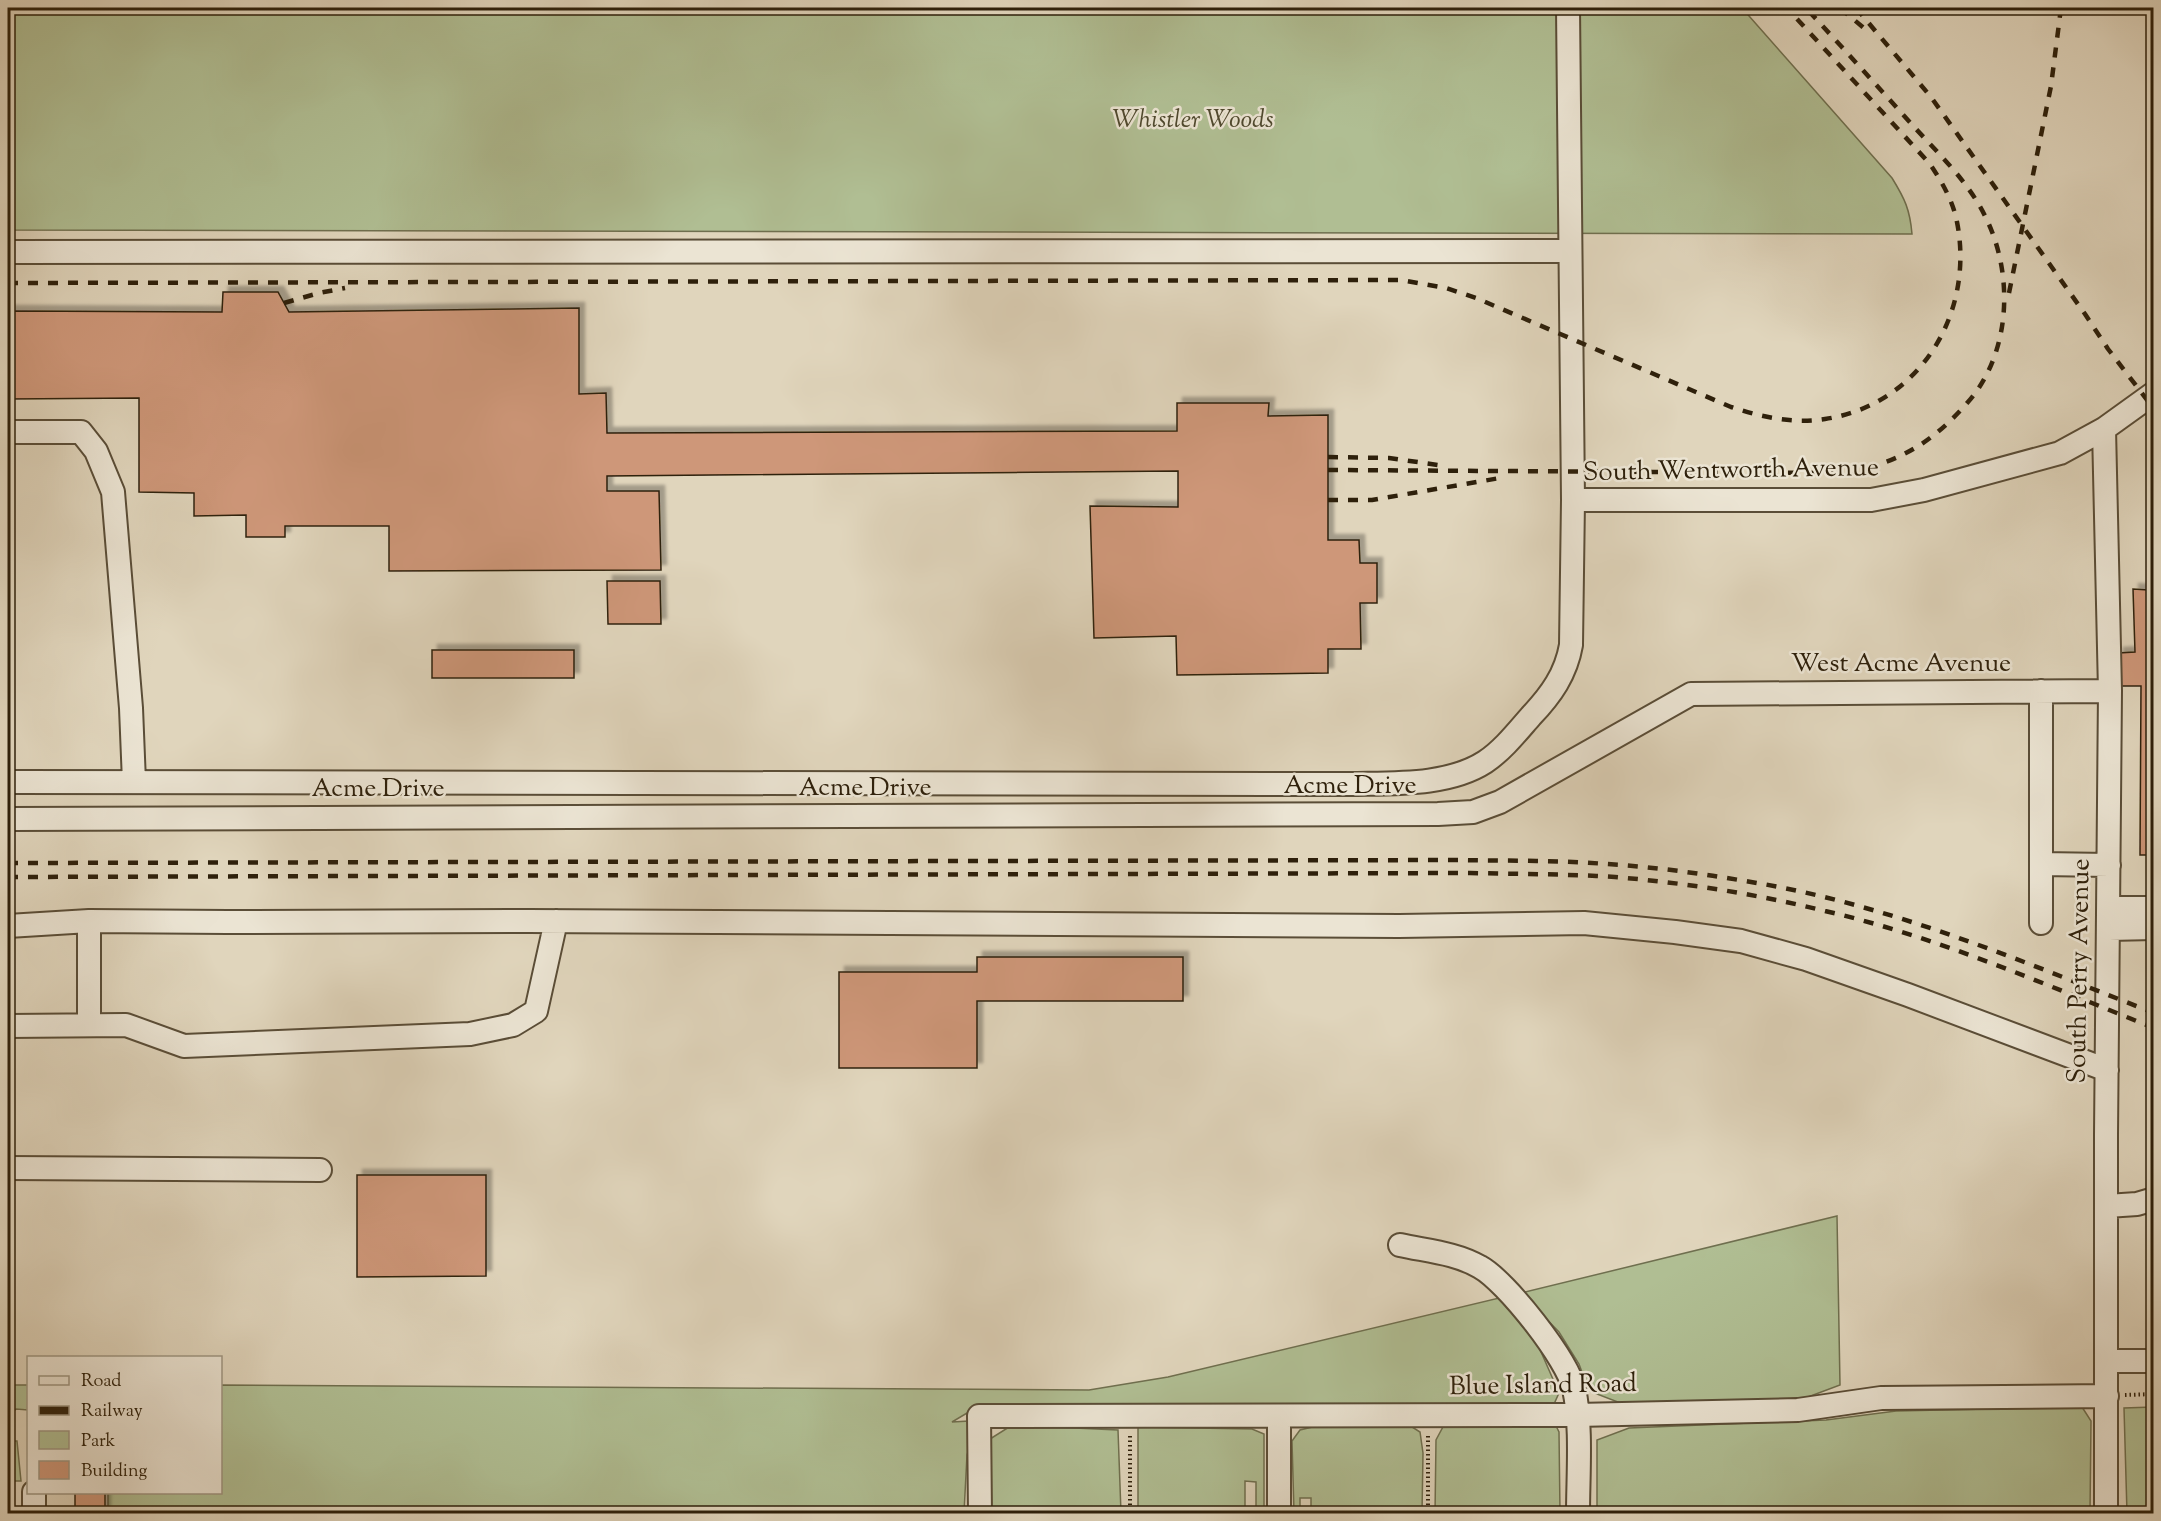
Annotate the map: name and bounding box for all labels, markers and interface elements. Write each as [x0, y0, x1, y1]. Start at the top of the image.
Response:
park label: Whistler Woods [1112, 102, 1274, 139]
street label: South Wentworth Avenue [1583, 450, 1879, 492]
street label: West Acme Avenue [1791, 646, 2011, 683]
street label: Acme Drive [1283, 768, 1417, 805]
street label: Acme Drive [798, 770, 932, 807]
street label: Acme Drive [311, 771, 445, 808]
street label: South Perry Avenue [2060, 858, 2100, 1084]
legend [27, 1356, 222, 1494]
street label: Blue Island Road [1449, 1366, 1637, 1406]
text: Road [81, 1369, 121, 1395]
text: Railway [81, 1399, 143, 1425]
text: Park [81, 1429, 116, 1455]
text: Building [81, 1459, 147, 1485]

